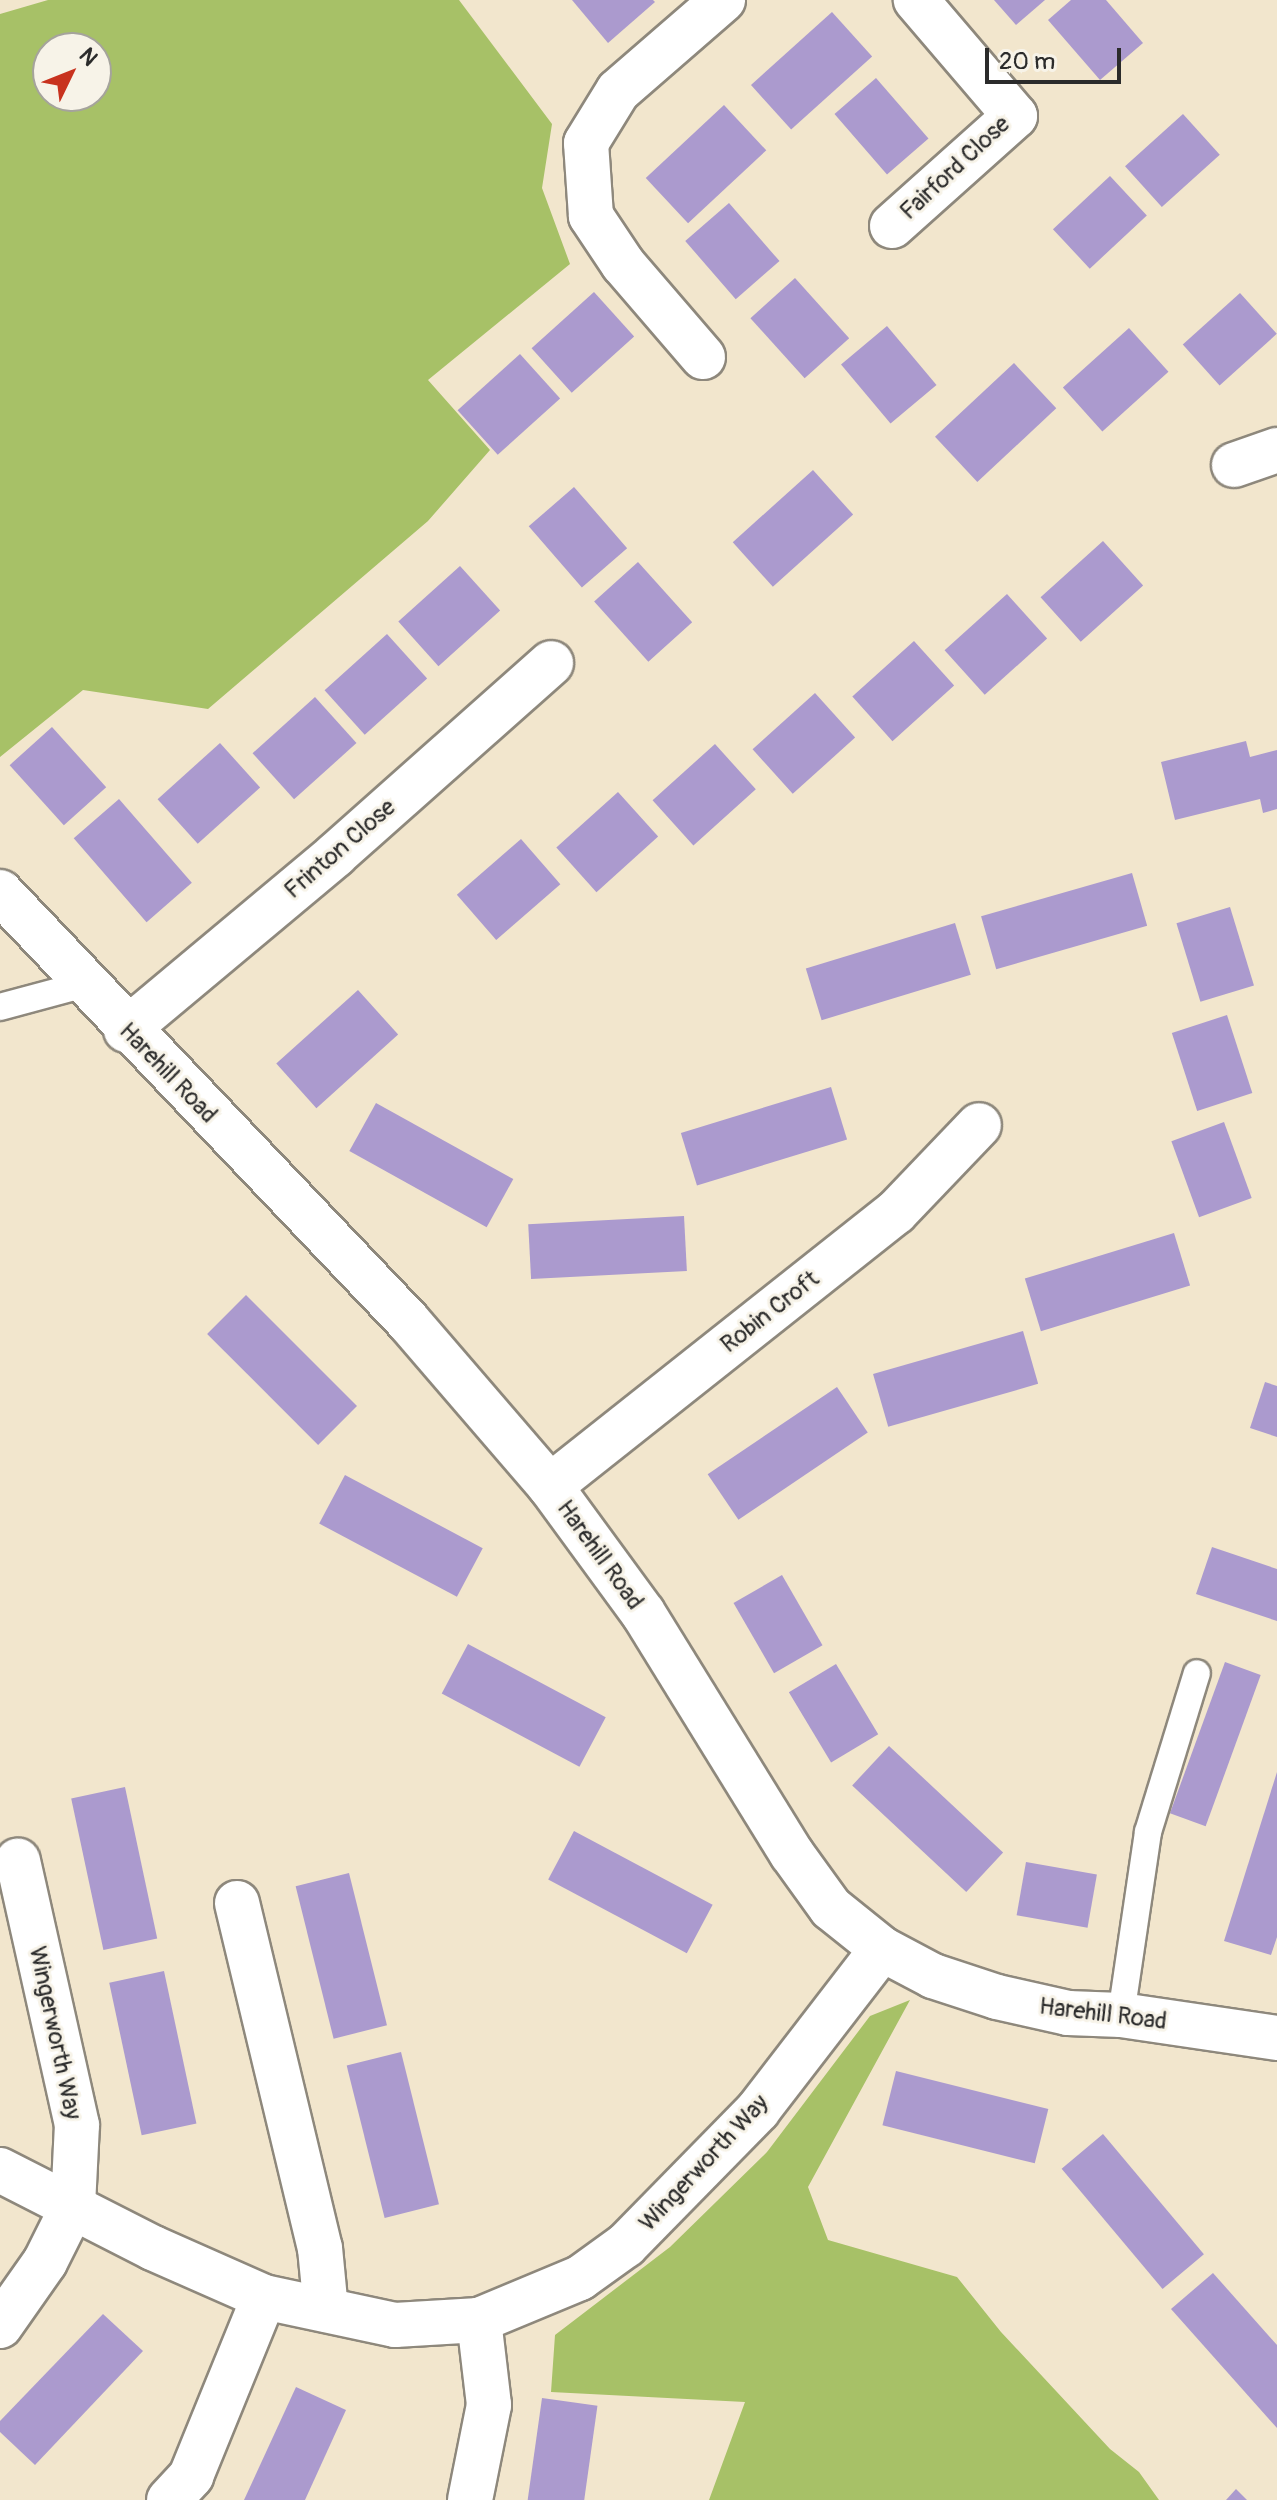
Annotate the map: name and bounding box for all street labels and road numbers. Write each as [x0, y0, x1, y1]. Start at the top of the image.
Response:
street label: Fairford Close [894, 110, 1016, 226]
street label: Frinton Close [279, 793, 401, 905]
street label: Harehill Road [113, 1017, 223, 1129]
street label: Robin Croft [715, 1265, 825, 1359]
street label: Harehill Road [551, 1495, 649, 1615]
street label: Wingerworth Way [23, 1944, 87, 2122]
street label: Harehill Road [1038, 1992, 1168, 2036]
street label: Wingerworth Way [633, 2089, 775, 2237]

